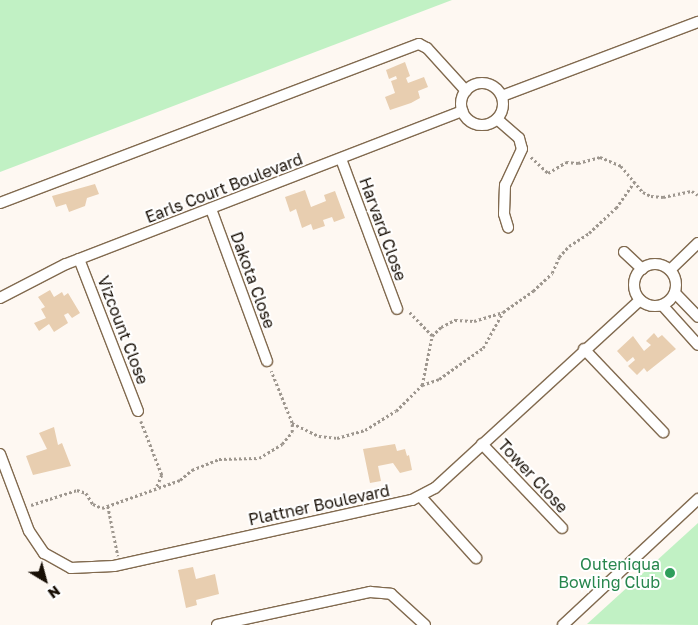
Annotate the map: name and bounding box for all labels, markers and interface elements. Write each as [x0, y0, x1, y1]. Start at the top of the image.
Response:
street label: Earls Court Boulevard [143, 149, 305, 227]
street label: Harvard Close [355, 175, 411, 283]
street label: Dakota Close [227, 229, 279, 331]
street label: Vizcount Close [94, 273, 152, 387]
street label: Tower Close [494, 435, 572, 517]
street label: Plattner Boulevard [247, 481, 391, 529]
place label: Outeniqua Bowling Club [558, 554, 660, 592]
north arrow [20, 555, 70, 605]
marker: Outeniqua Bowling Club [664, 567, 676, 579]
text: N [45, 582, 64, 602]

